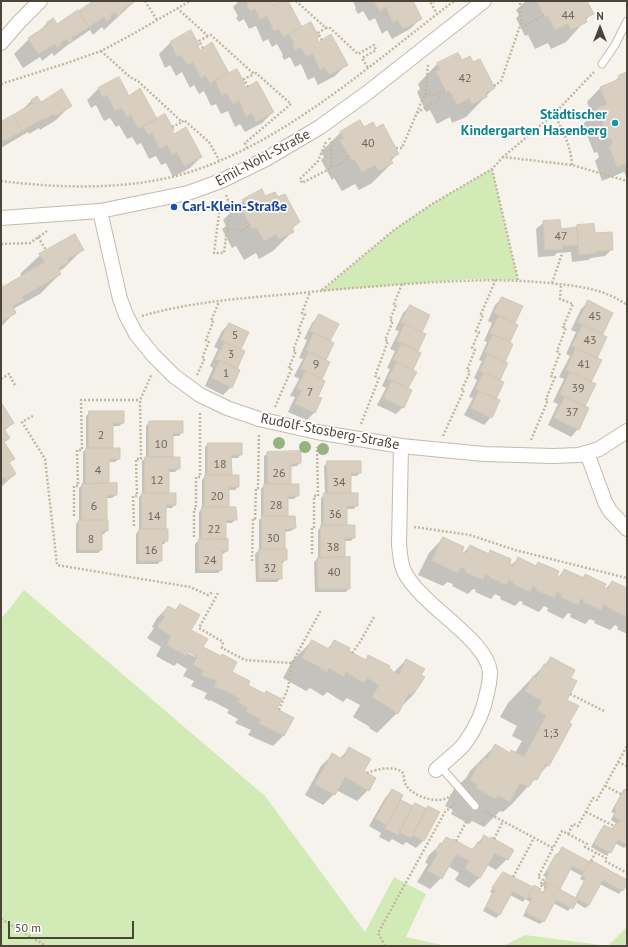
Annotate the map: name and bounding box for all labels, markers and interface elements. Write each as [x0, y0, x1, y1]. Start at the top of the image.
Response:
north arrow [580, 8, 620, 48]
house number: 44 [561, 9, 575, 23]
text: N [596, 9, 604, 23]
house number: 42 [458, 72, 472, 86]
place label: Städtischer Kindergarten Hasenberg [461, 107, 607, 140]
marker: Städtischer Kindergarten Hasenberg [610, 118, 620, 128]
street label: Emil-Nohl-Straße [213, 126, 313, 190]
house number: 40 [361, 137, 375, 151]
place label: Carl-Klein-Straße [182, 199, 287, 215]
marker: Carl-Klein-Straße [169, 202, 179, 212]
house number: 47 [554, 230, 568, 244]
house number: 45 [588, 310, 602, 324]
house number: 5 [232, 329, 238, 343]
house number: 43 [583, 334, 597, 348]
house number: 3 [228, 348, 234, 362]
house number: 9 [313, 358, 319, 372]
house number: 41 [577, 358, 591, 372]
house number: 1 [223, 367, 229, 381]
house number: 39 [571, 382, 585, 396]
house number: 7 [307, 386, 313, 400]
house number: 37 [565, 406, 579, 420]
street label: Rudolf-Stosberg-Straße [259, 410, 401, 454]
house number: 2 [98, 429, 104, 443]
house number: 10 [154, 438, 168, 452]
house number: 18 [213, 458, 227, 472]
house number: 4 [95, 464, 101, 478]
house number: 26 [272, 467, 286, 481]
house number: 12 [150, 474, 164, 488]
house number: 34 [332, 476, 346, 490]
house number: 20 [210, 490, 224, 504]
house number: 28 [269, 499, 283, 513]
house number: 6 [91, 500, 97, 514]
house number: 36 [328, 508, 342, 522]
house number: 14 [147, 510, 161, 524]
house number: 22 [207, 523, 221, 537]
house number: 30 [266, 532, 280, 546]
house number: 8 [88, 533, 94, 547]
house number: 38 [326, 541, 340, 555]
house number: 16 [144, 544, 158, 558]
house number: 24 [203, 554, 217, 568]
house number: 32 [263, 562, 277, 576]
house number: 40 [327, 566, 341, 580]
house number: 1;3 [543, 727, 559, 741]
scale bar [10, 913, 136, 939]
text: 50 m [15, 920, 41, 935]

